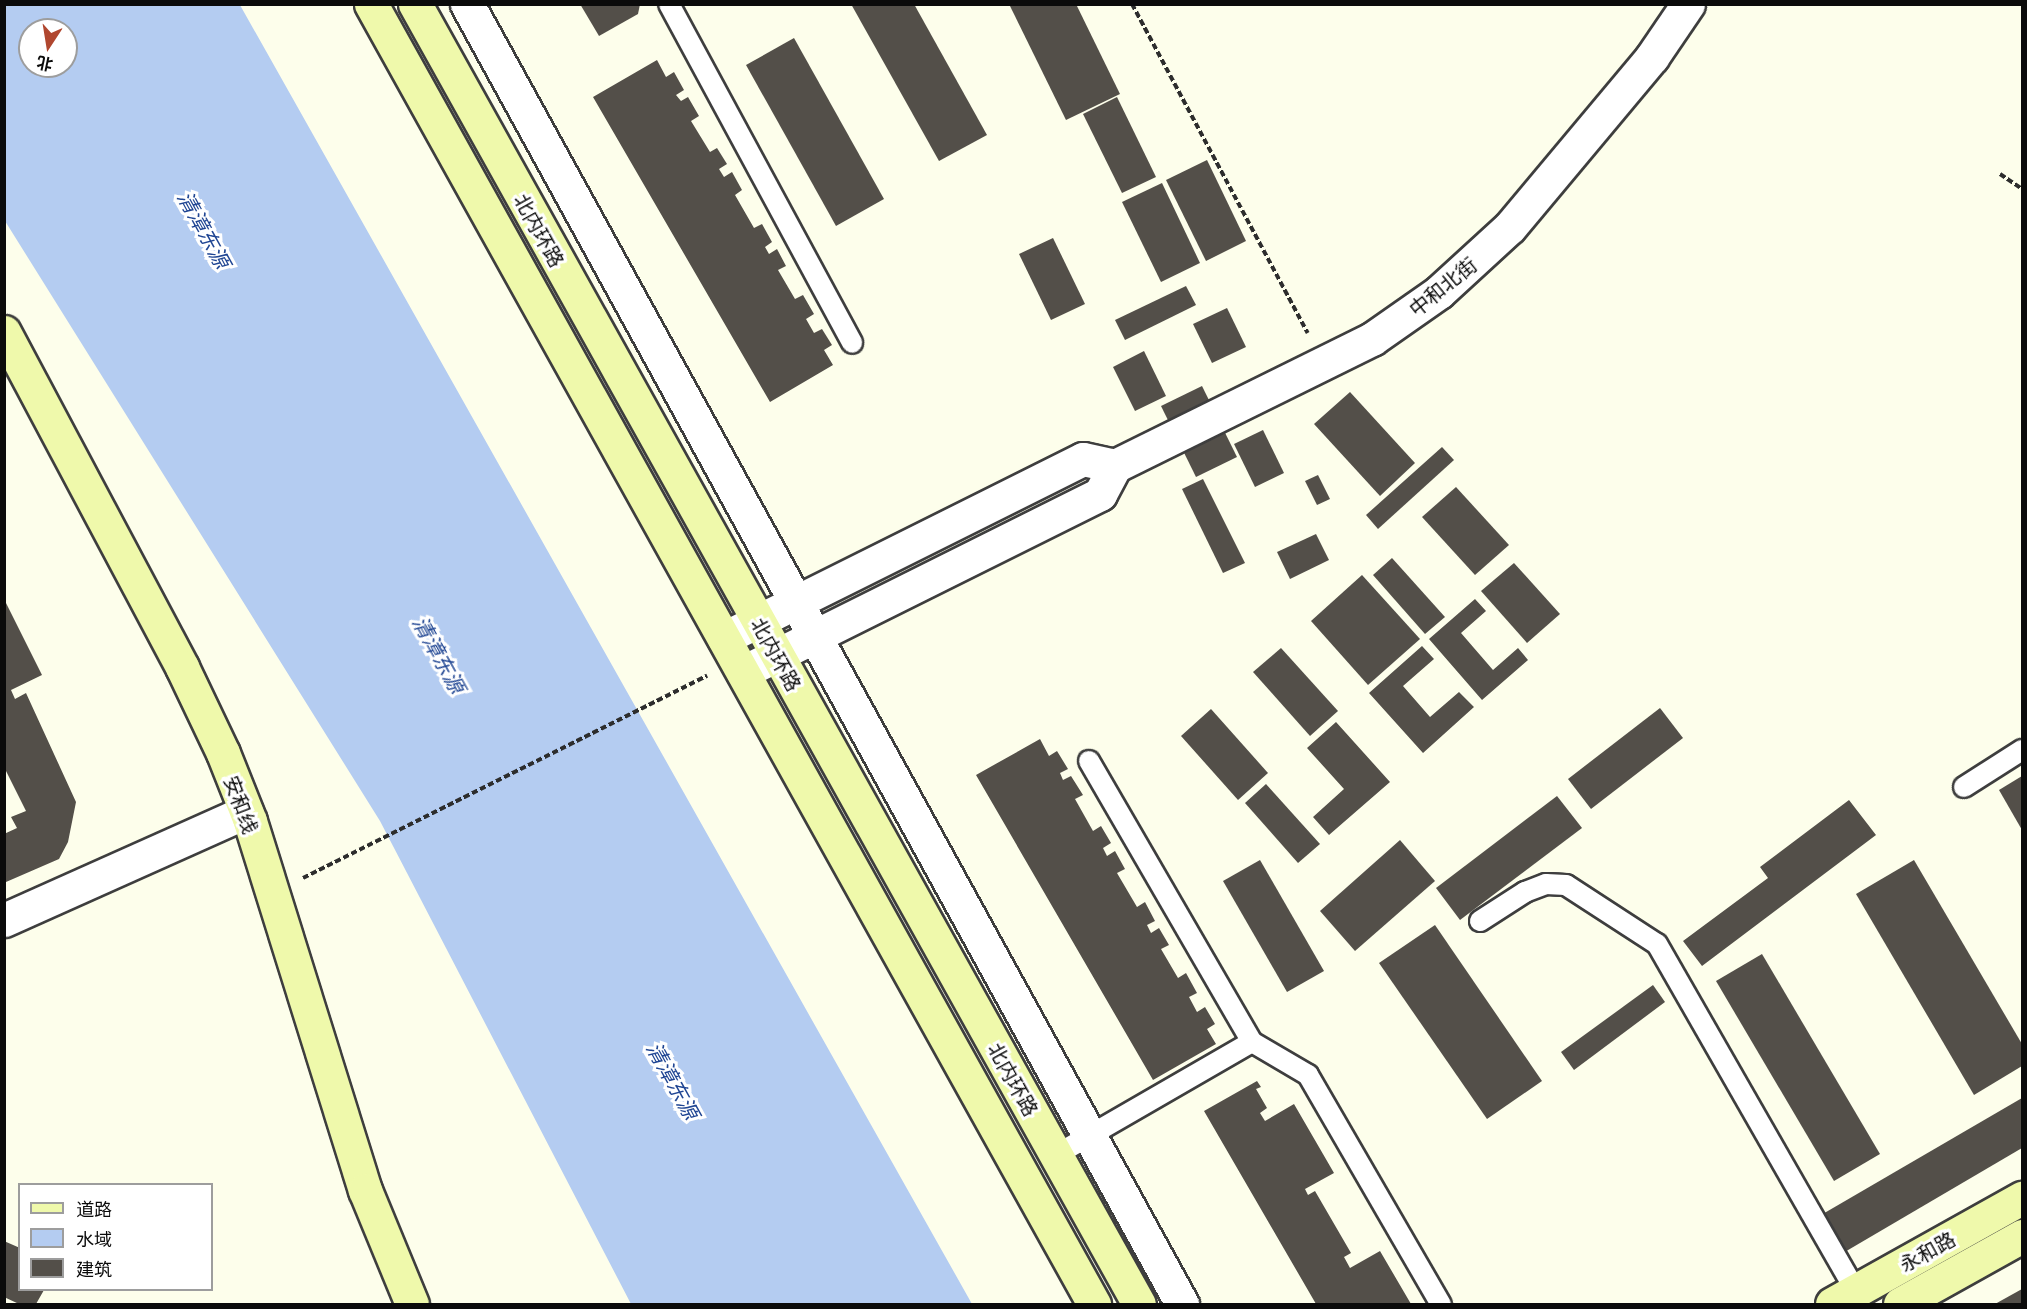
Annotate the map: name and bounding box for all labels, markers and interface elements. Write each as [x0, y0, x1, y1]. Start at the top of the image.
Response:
north arrow [18, 18, 78, 78]
text: 北 [35, 52, 55, 76]
water label: 清漳东源 [174, 186, 236, 272]
street label: 北内环路 [510, 189, 570, 271]
street label: 中和北街 [1403, 252, 1481, 320]
water label: 清漳东源 [409, 611, 471, 697]
street label: 北内环路 [747, 613, 807, 695]
street label: 安和线 [220, 772, 264, 836]
water label: 清漳东源 [643, 1037, 705, 1123]
street label: 北内环路 [984, 1038, 1044, 1120]
legend [18, 1183, 213, 1291]
text: 道路 [76, 1197, 112, 1221]
street label: 永和路 [1895, 1226, 1959, 1276]
text: 水域 [76, 1227, 112, 1251]
text: 建筑 [76, 1257, 112, 1281]

